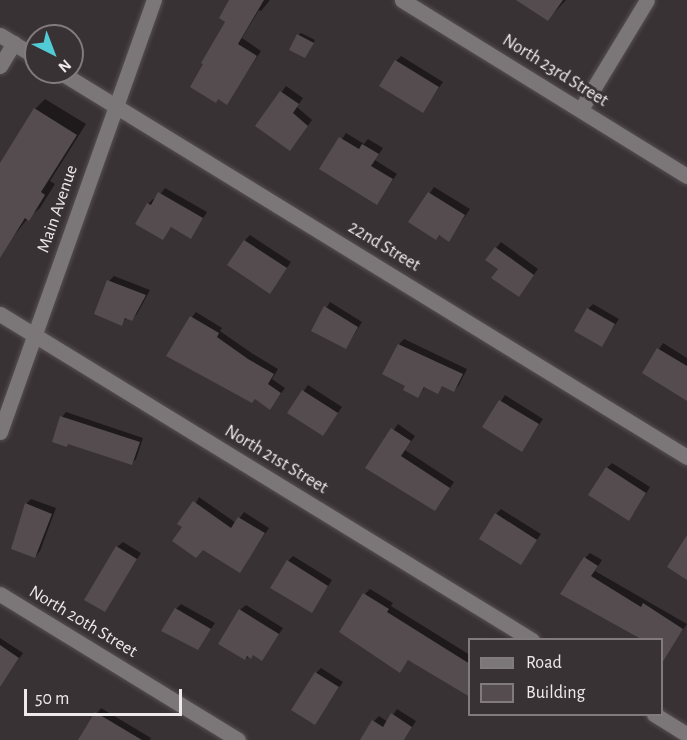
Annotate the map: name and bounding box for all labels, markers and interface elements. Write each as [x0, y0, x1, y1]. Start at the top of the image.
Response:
north arrow [24, 24, 84, 84]
street label: North 23rd Street [498, 30, 612, 112]
text: N [55, 56, 74, 76]
street label: Main Avenue [33, 162, 83, 256]
street label: 22nd Street [344, 217, 424, 277]
street label: North 21st Street [220, 421, 332, 499]
street label: North 20th Street [25, 581, 141, 663]
legend [468, 638, 663, 716]
text: Road [526, 654, 562, 672]
scale bar [27, 677, 184, 715]
text: Building [526, 684, 585, 702]
text: 50 m [35, 690, 69, 708]

